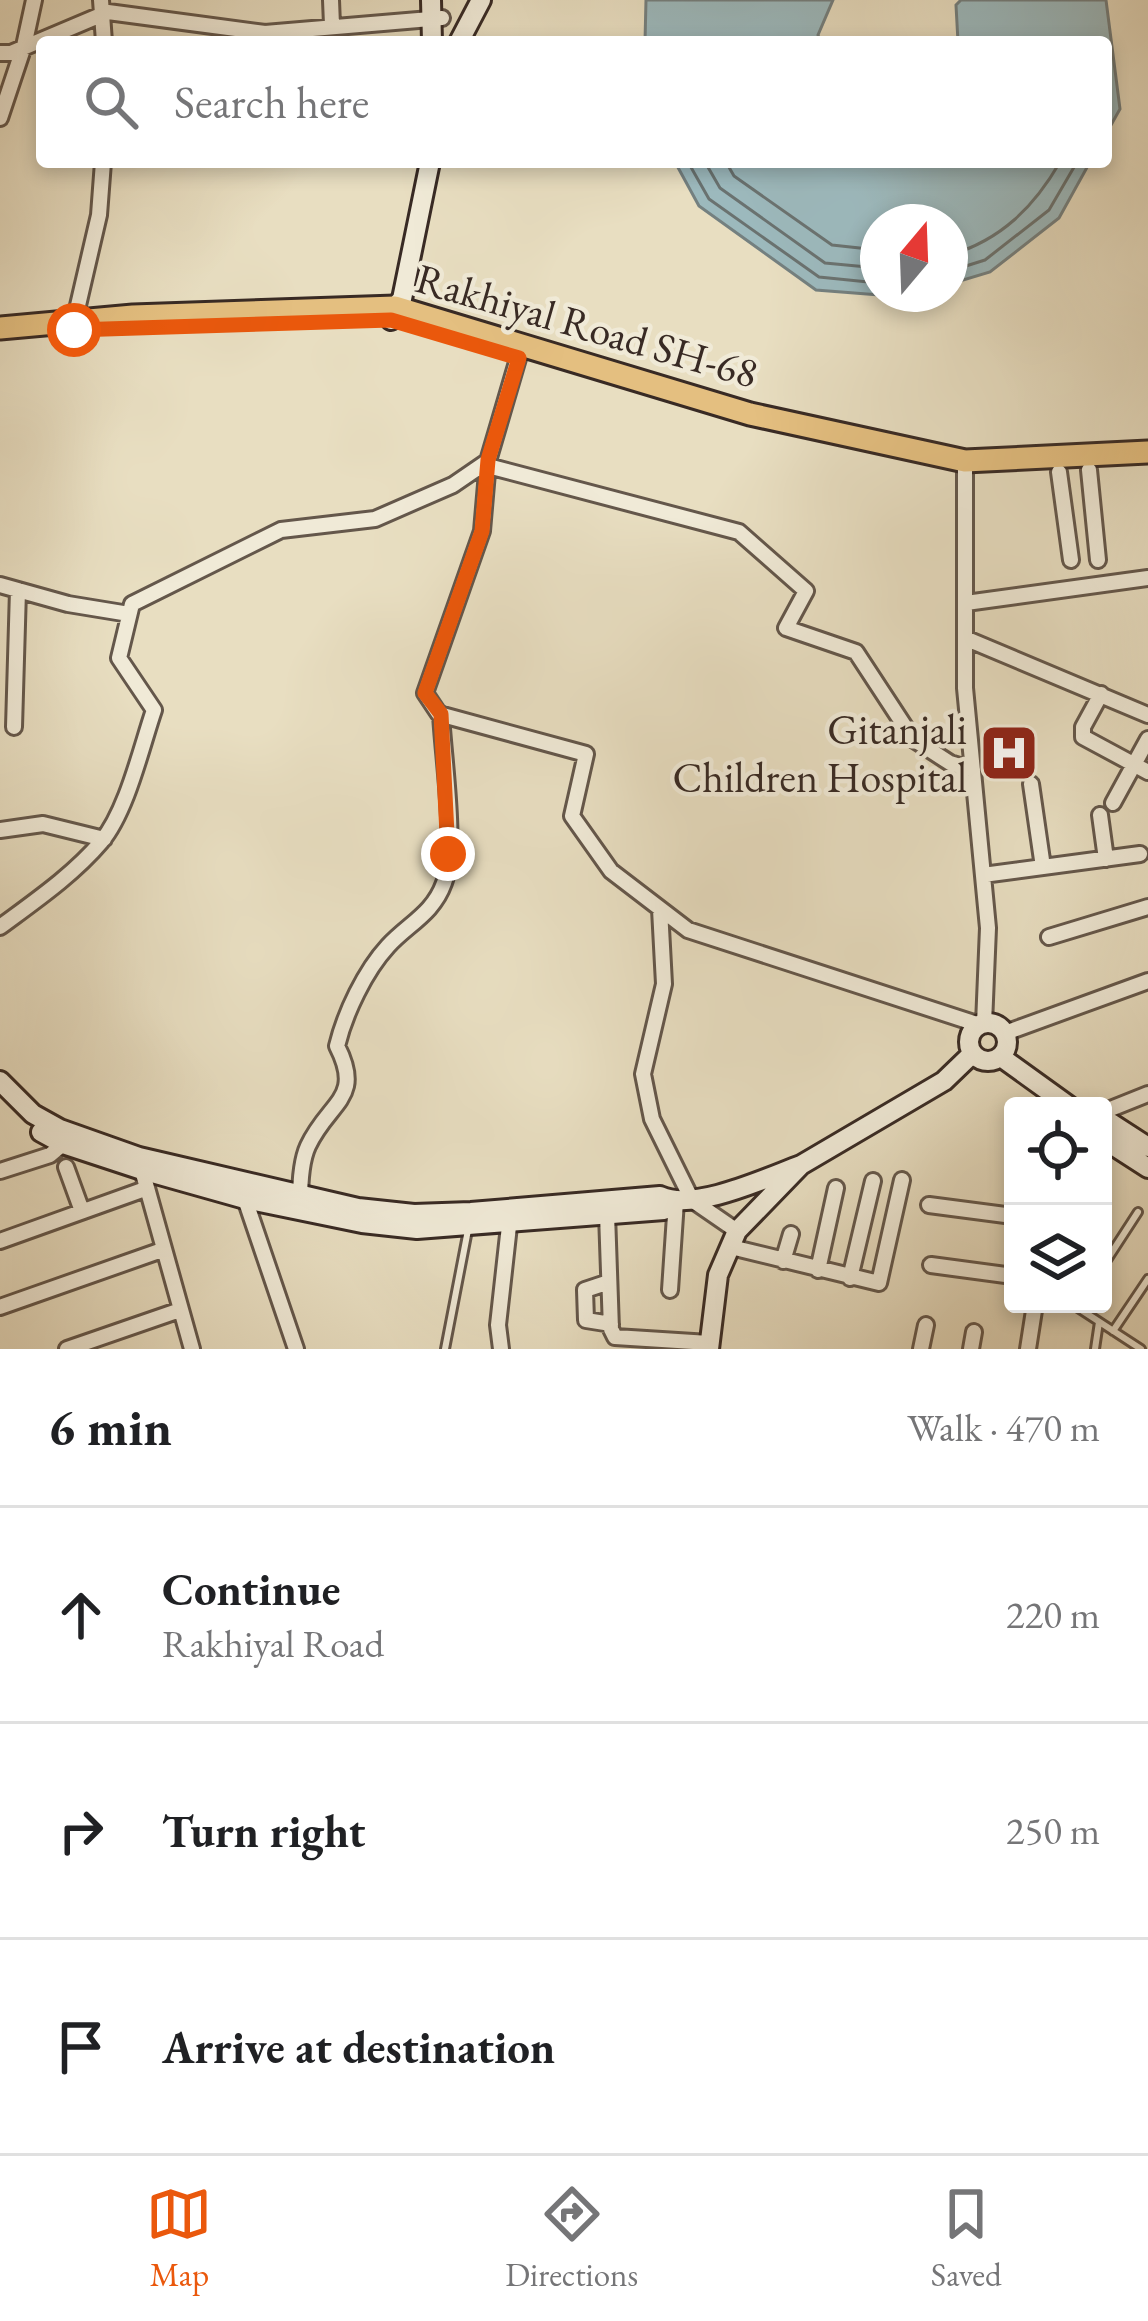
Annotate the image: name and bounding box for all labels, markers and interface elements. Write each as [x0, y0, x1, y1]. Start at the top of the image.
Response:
search box [36, 36, 1112, 168]
icon: search [78, 69, 144, 135]
text: Search here [174, 73, 369, 131]
north arrow [860, 204, 968, 312]
street label: Rakhiyal Road SH-68 [410, 250, 764, 401]
route start [47, 303, 101, 357]
place label: Gitanjali Children Hospital [672, 702, 967, 805]
hospital icon: Gitanjali Children Hospital [978, 722, 1040, 784]
route end [421, 827, 475, 881]
map controls [1004, 1097, 1112, 1313]
button: locate [1004, 1097, 1112, 1205]
button: layers [1004, 1205, 1112, 1313]
text: 6 min [48, 1394, 172, 1460]
text: Walk · 470 m [907, 1402, 1100, 1453]
text: Continue [162, 1560, 340, 1618]
icon: ahead [48, 1582, 114, 1648]
text: 220 m [1006, 1589, 1100, 1640]
text: Rakhiyal Road [162, 1618, 384, 1669]
icon: right [48, 1798, 114, 1864]
text: Turn right [162, 1802, 365, 1860]
text: 250 m [1006, 1805, 1100, 1856]
icon: arrive [48, 2014, 114, 2080]
text: Arrive at destination [162, 2018, 555, 2076]
tab: Map [146, 2181, 212, 2296]
tab: Directions [505, 2181, 638, 2296]
tab: Saved [931, 2181, 1002, 2296]

